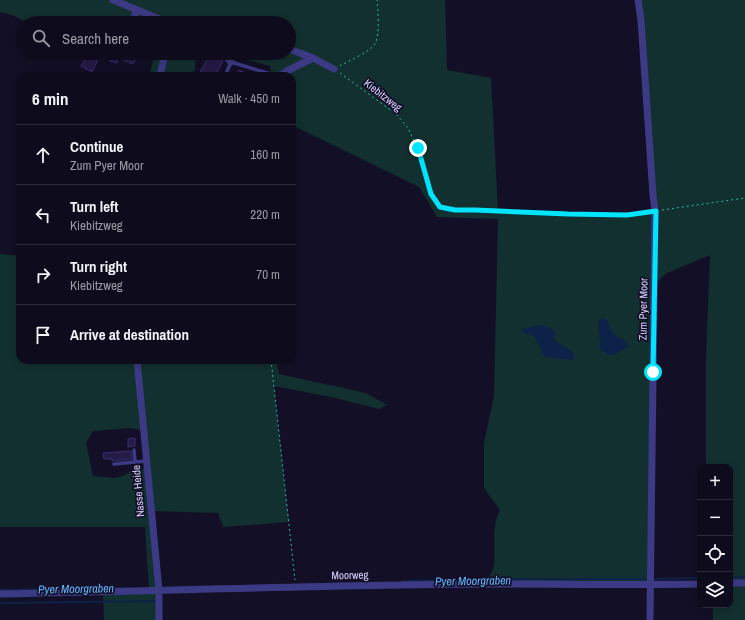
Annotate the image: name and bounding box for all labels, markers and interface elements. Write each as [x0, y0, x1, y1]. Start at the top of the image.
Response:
search box [16, 16, 296, 60]
icon: search [30, 27, 52, 49]
text: Search here [62, 28, 129, 49]
street label: Kiebitzweg [361, 76, 405, 114]
text: 6 min [32, 87, 68, 110]
text: Walk · 450 m [218, 90, 280, 107]
text: Continue [70, 136, 123, 157]
route end [409, 139, 427, 157]
icon: ahead [32, 144, 54, 166]
text: 160 m [250, 146, 280, 163]
text: Zum Pyer Moor [70, 157, 143, 174]
text: Turn left [70, 196, 118, 217]
icon: left [32, 204, 54, 226]
text: 220 m [250, 206, 280, 223]
text: Kiebitzweg [70, 217, 123, 234]
text: Turn right [70, 256, 127, 277]
icon: right [32, 264, 54, 286]
text: 70 m [256, 266, 280, 283]
text: Kiebitzweg [70, 277, 123, 294]
street label: Zum Pyer Moor [635, 278, 651, 340]
icon: arrive [32, 324, 54, 346]
text: Arrive at destination [70, 324, 189, 345]
route start [644, 363, 662, 381]
street label: Nasse Heide [129, 464, 147, 518]
map controls [697, 464, 733, 608]
button: + [697, 464, 733, 500]
button: − [697, 500, 733, 536]
button: locate [697, 536, 733, 572]
street label: Moorweg [331, 568, 369, 582]
water label: Pyer Moorgraben [435, 572, 511, 590]
button: layers [697, 572, 733, 608]
water label: Pyer Moorgraben [38, 580, 114, 598]

